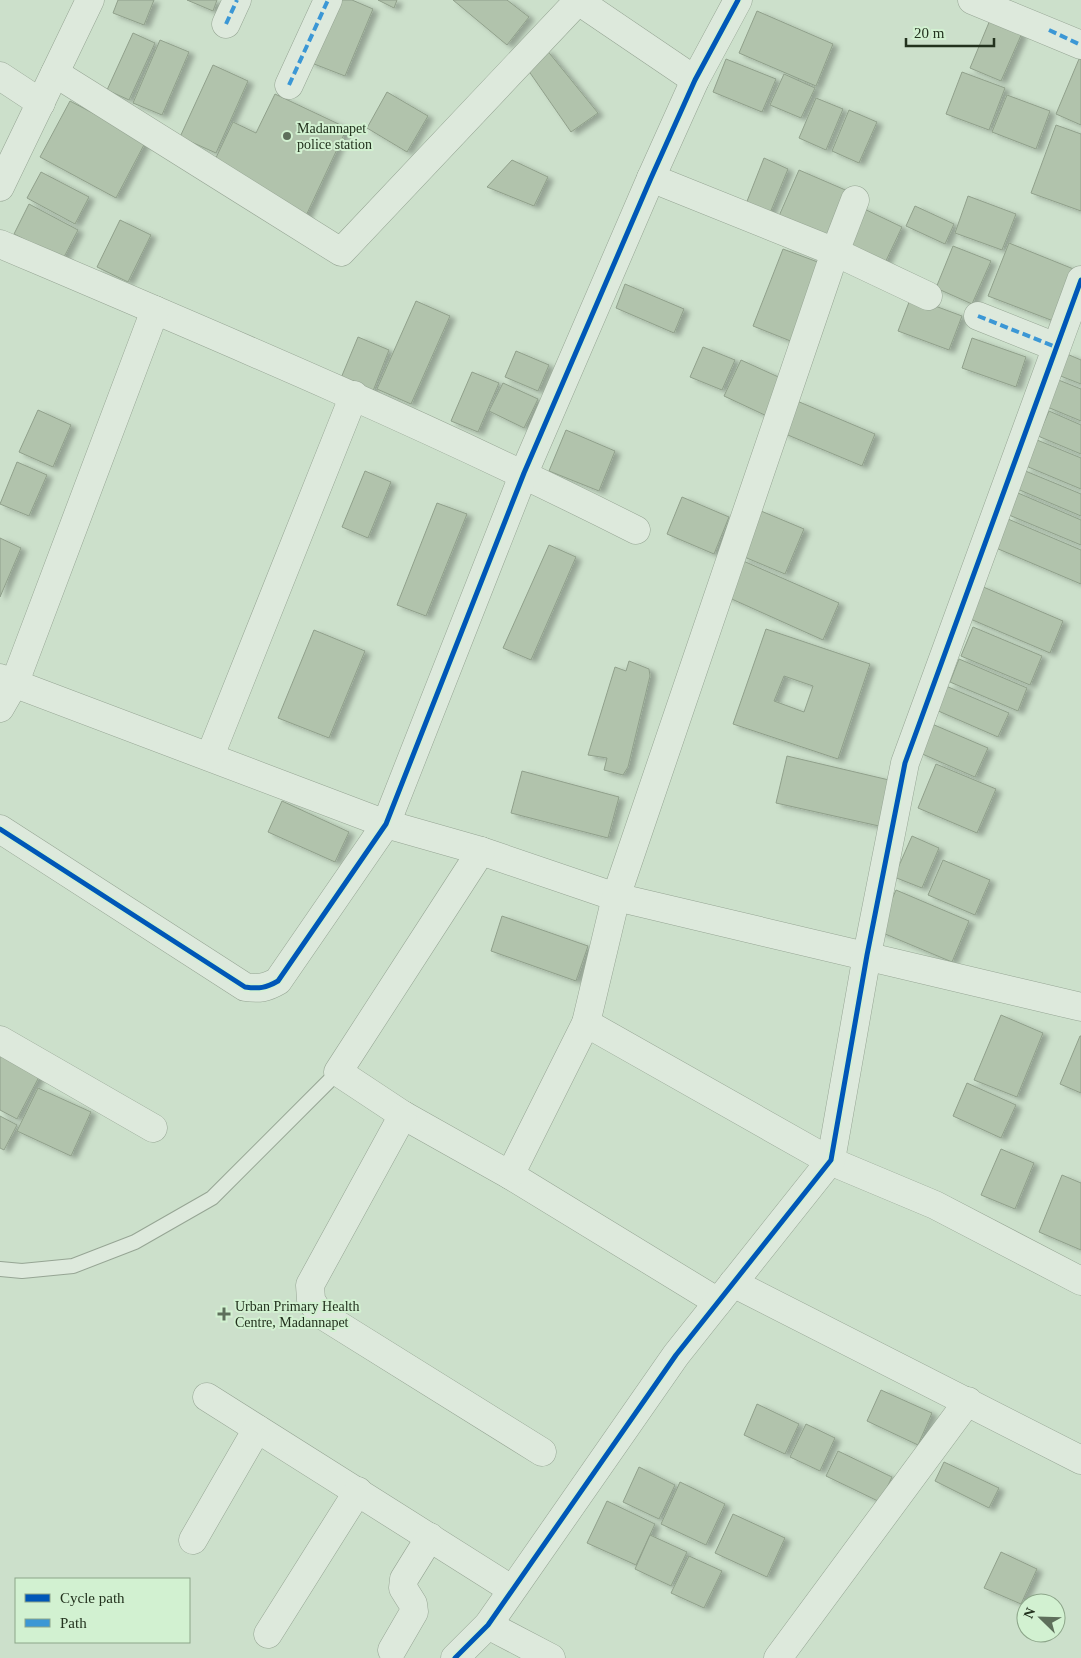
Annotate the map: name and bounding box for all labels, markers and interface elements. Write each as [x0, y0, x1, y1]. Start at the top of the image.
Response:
scale bar [906, 15, 994, 47]
text: 20 m [914, 25, 945, 41]
place label: Madannapet police station [297, 121, 372, 152]
marker: Madannapet police station [281, 130, 293, 142]
place label: Urban Primary Health Centre, Madannapet [235, 1299, 359, 1330]
marker: Urban Primary Health Centre, Madannapet [217, 1307, 231, 1321]
legend [15, 1578, 190, 1643]
text: Cycle path [60, 1590, 125, 1606]
north arrow [1016, 1593, 1066, 1643]
text: N [1021, 1606, 1038, 1621]
text: Path [60, 1615, 87, 1631]

